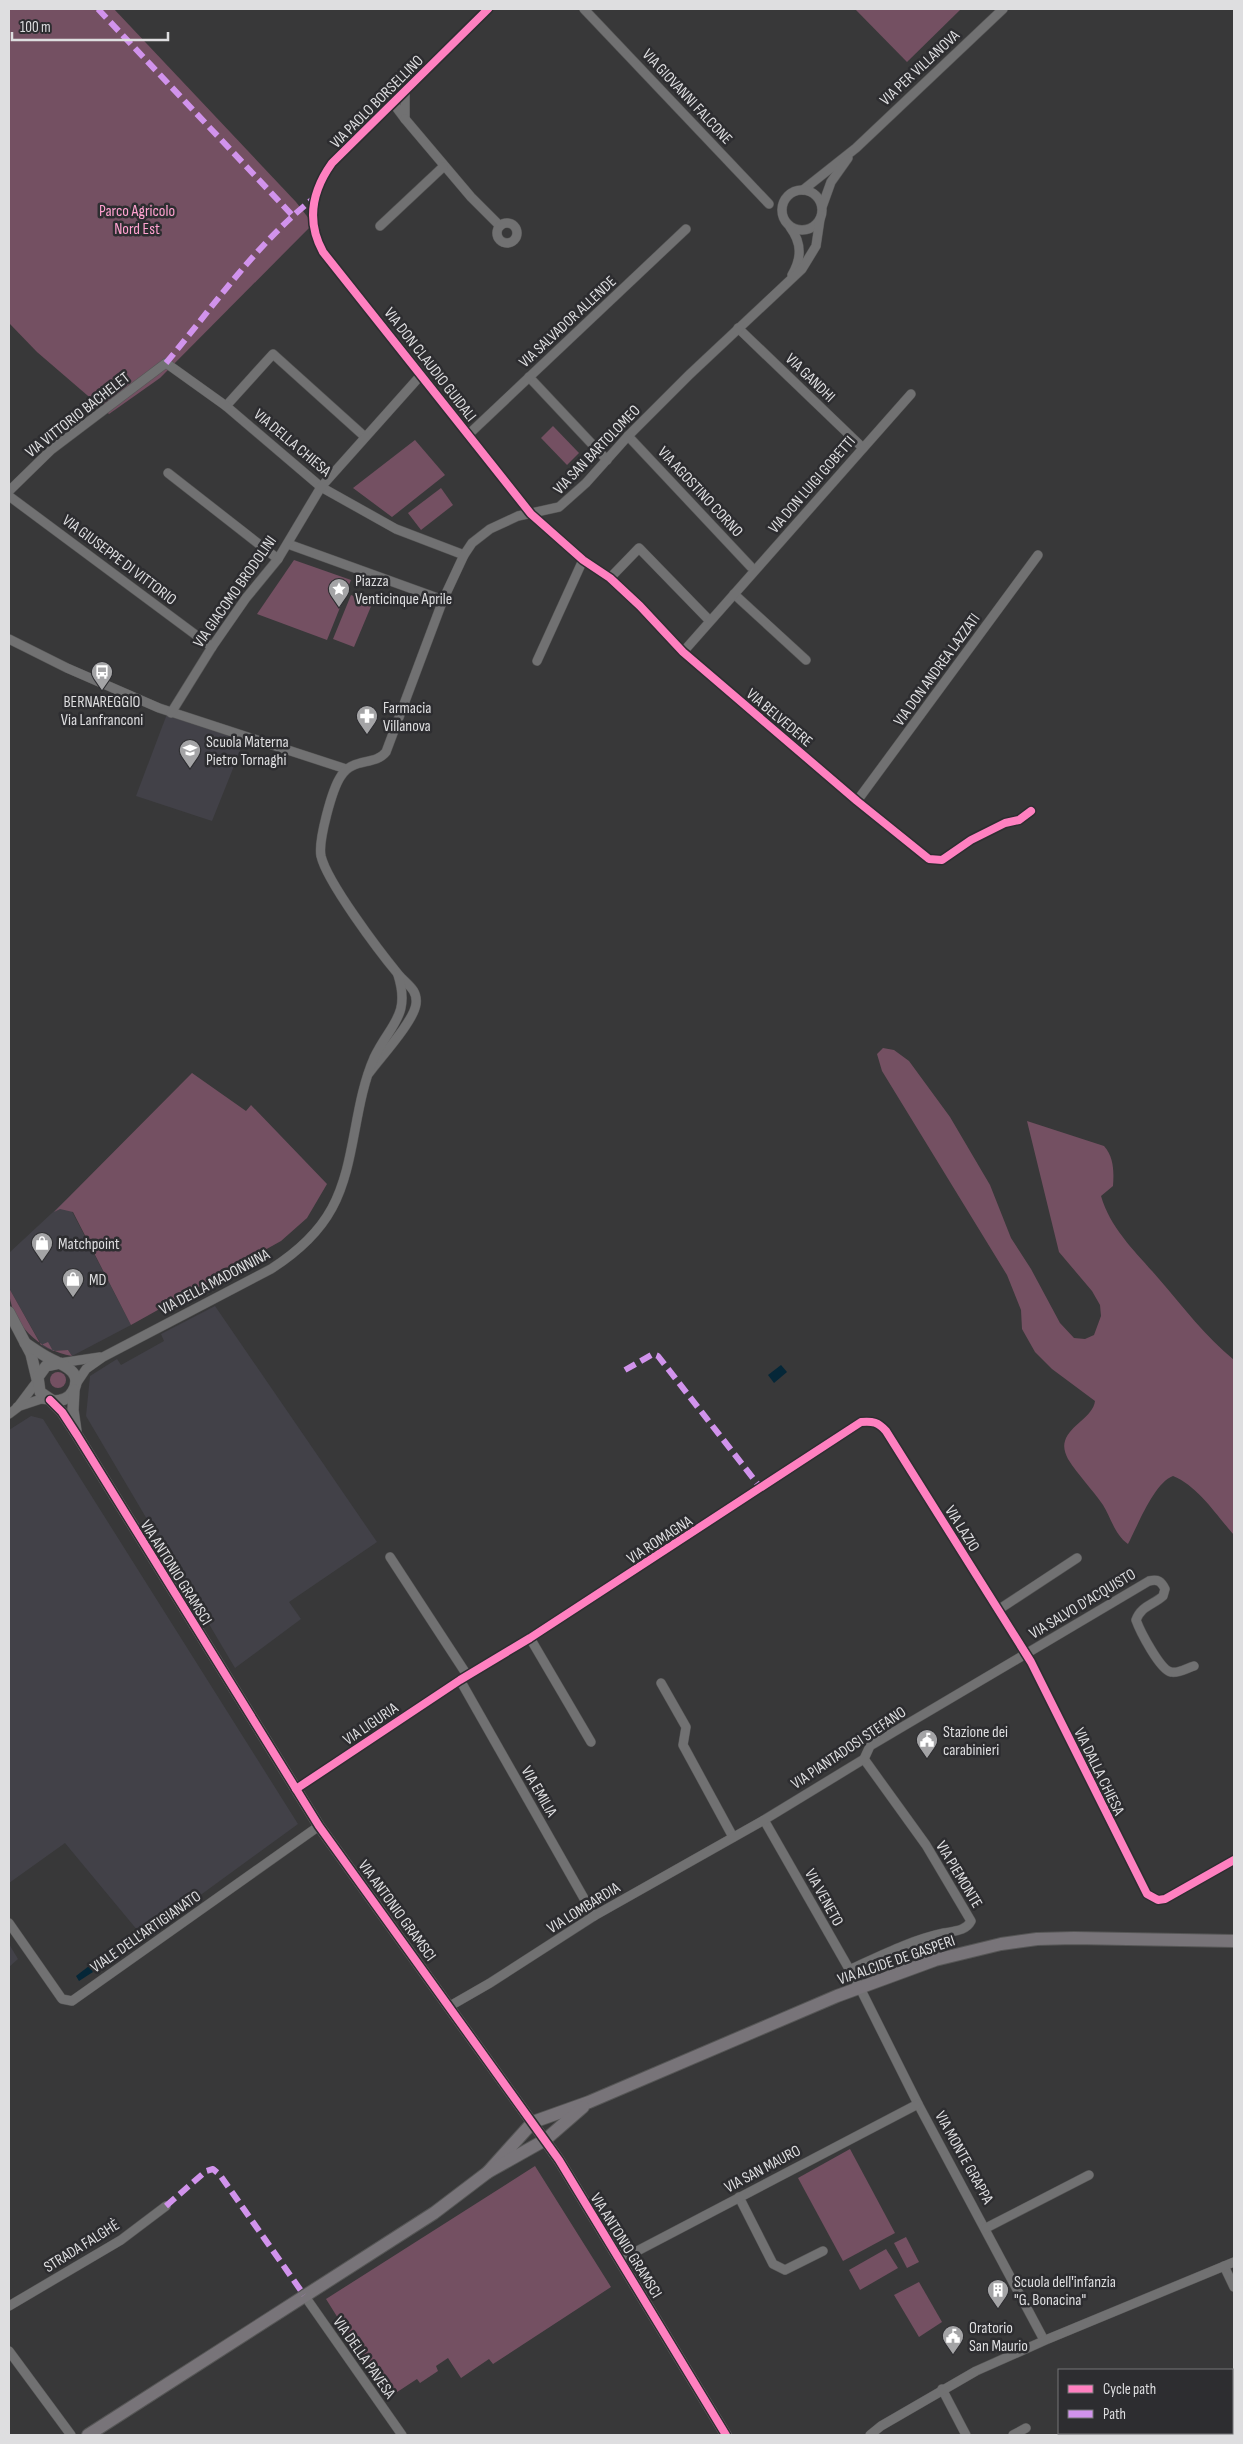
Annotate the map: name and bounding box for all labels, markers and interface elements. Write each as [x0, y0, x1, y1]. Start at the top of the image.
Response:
scale bar [12, 10, 169, 42]
text: 100 m [20, 18, 51, 37]
street label: VIA PER VILLANOVA [876, 26, 964, 110]
street label: VIA GIOVANNI FALCONE [638, 45, 736, 149]
street label: VIA PAOLO BORSELLINO [327, 51, 428, 153]
park label: Parco Agricolo Nord Est [99, 202, 175, 239]
street label: VIA SALVADOR ALLENDE [516, 272, 621, 372]
street label: VIA DON CLAUDIO GUIDALI [379, 304, 480, 426]
street label: VIA GANDHI [781, 350, 839, 406]
street label: VIA VITTORIO BACHELET [22, 368, 134, 462]
street label: VIA SAN BARTOLOMEO [550, 401, 645, 499]
street label: VIA DELLA CHIESA [250, 405, 335, 481]
street label: VIA DON LUIGI GOBETTI [765, 432, 860, 538]
street label: VIA AGOSTINO CORNO [653, 443, 747, 541]
street label: VIA GIUSEPPE DI VITTORIO [58, 511, 180, 609]
street label: VIA GIACOMO BRODOLINI [190, 532, 281, 651]
place label: Piazza Venticinque Aprile [355, 572, 452, 609]
place icon: Piazza Venticinque Aprile [327, 577, 351, 608]
street label: VIA DON ANDREA LAZZATI [890, 610, 985, 730]
bus stop icon: BERNAREGGIO Via Lanfranconi [90, 660, 114, 691]
street label: VIA BELVEDERE [742, 685, 816, 751]
place label: BERNAREGGIO Via Lanfranconi [61, 693, 143, 730]
place label: Farmacia Villanova [383, 699, 432, 736]
pharmacy icon: Farmacia Villanova [355, 704, 379, 735]
place label: Scuola Materna Pietro Tornaghi [206, 733, 289, 770]
school or university icon: Scuola Materna Pietro Tornaghi [178, 738, 202, 769]
shop icon: Matchpoint [30, 1231, 54, 1262]
place label: Matchpoint [58, 1235, 120, 1254]
street label: VIA DELLA MADONNINA [156, 1245, 273, 1319]
shop icon: MD [61, 1267, 85, 1298]
place label: MD [89, 1271, 107, 1290]
street label: VIA LAZIO [940, 1502, 983, 1555]
street label: VIA ROMAGNA [624, 1512, 696, 1568]
street label: VIA ANTONIO GRAMSCI [136, 1517, 216, 1629]
street label: VIA SALVO D'ACQUISTO [1026, 1565, 1140, 1644]
street label: VIA LIGURIA [340, 1699, 402, 1750]
street label: VIA PIANTADOSI STEFANO [788, 1703, 910, 1794]
place label: Stazione dei carabinieri [943, 1723, 1008, 1760]
street label: VIA DALLA CHIESA [1069, 1725, 1128, 1819]
public building icon: Stazione dei carabinieri [915, 1728, 939, 1759]
street label: VIA EMILIA [517, 1763, 561, 1821]
street label: VIA PIEMONTE [931, 1838, 986, 1912]
street label: VIA ANTONIO GRAMSCI [354, 1857, 440, 1965]
street label: VIA VENETO [800, 1866, 847, 1930]
street label: VIA LOMBARDIA [544, 1878, 624, 1938]
street label: VIALE DELL'ARTIGIANATO [87, 1887, 205, 1977]
street label: VIA ALCIDE DE GASPERI [835, 1931, 958, 1989]
street label: VIA MONTE GRAPPA [930, 2108, 997, 2208]
street label: VIA SAN MAURO [721, 2141, 804, 2197]
street label: VIA ANTONIO GRAMSCI [586, 2190, 666, 2302]
street label: STRADA FALGHÈ [40, 2216, 123, 2277]
place label: Scuola dell'infanzia "G. Bonacina" [1014, 2273, 1116, 2310]
building icon: Scuola dell'infanzia "G. Bonacina" [986, 2278, 1010, 2309]
street label: VIA DELLA PAVESA [328, 2313, 399, 2403]
place label: Oratorio San Maurio [969, 2319, 1028, 2356]
public building icon: Oratorio San Maurio [941, 2324, 965, 2355]
legend [1058, 2369, 1233, 2434]
text: Cycle path [1103, 2380, 1156, 2399]
text: Path [1103, 2405, 1126, 2424]

